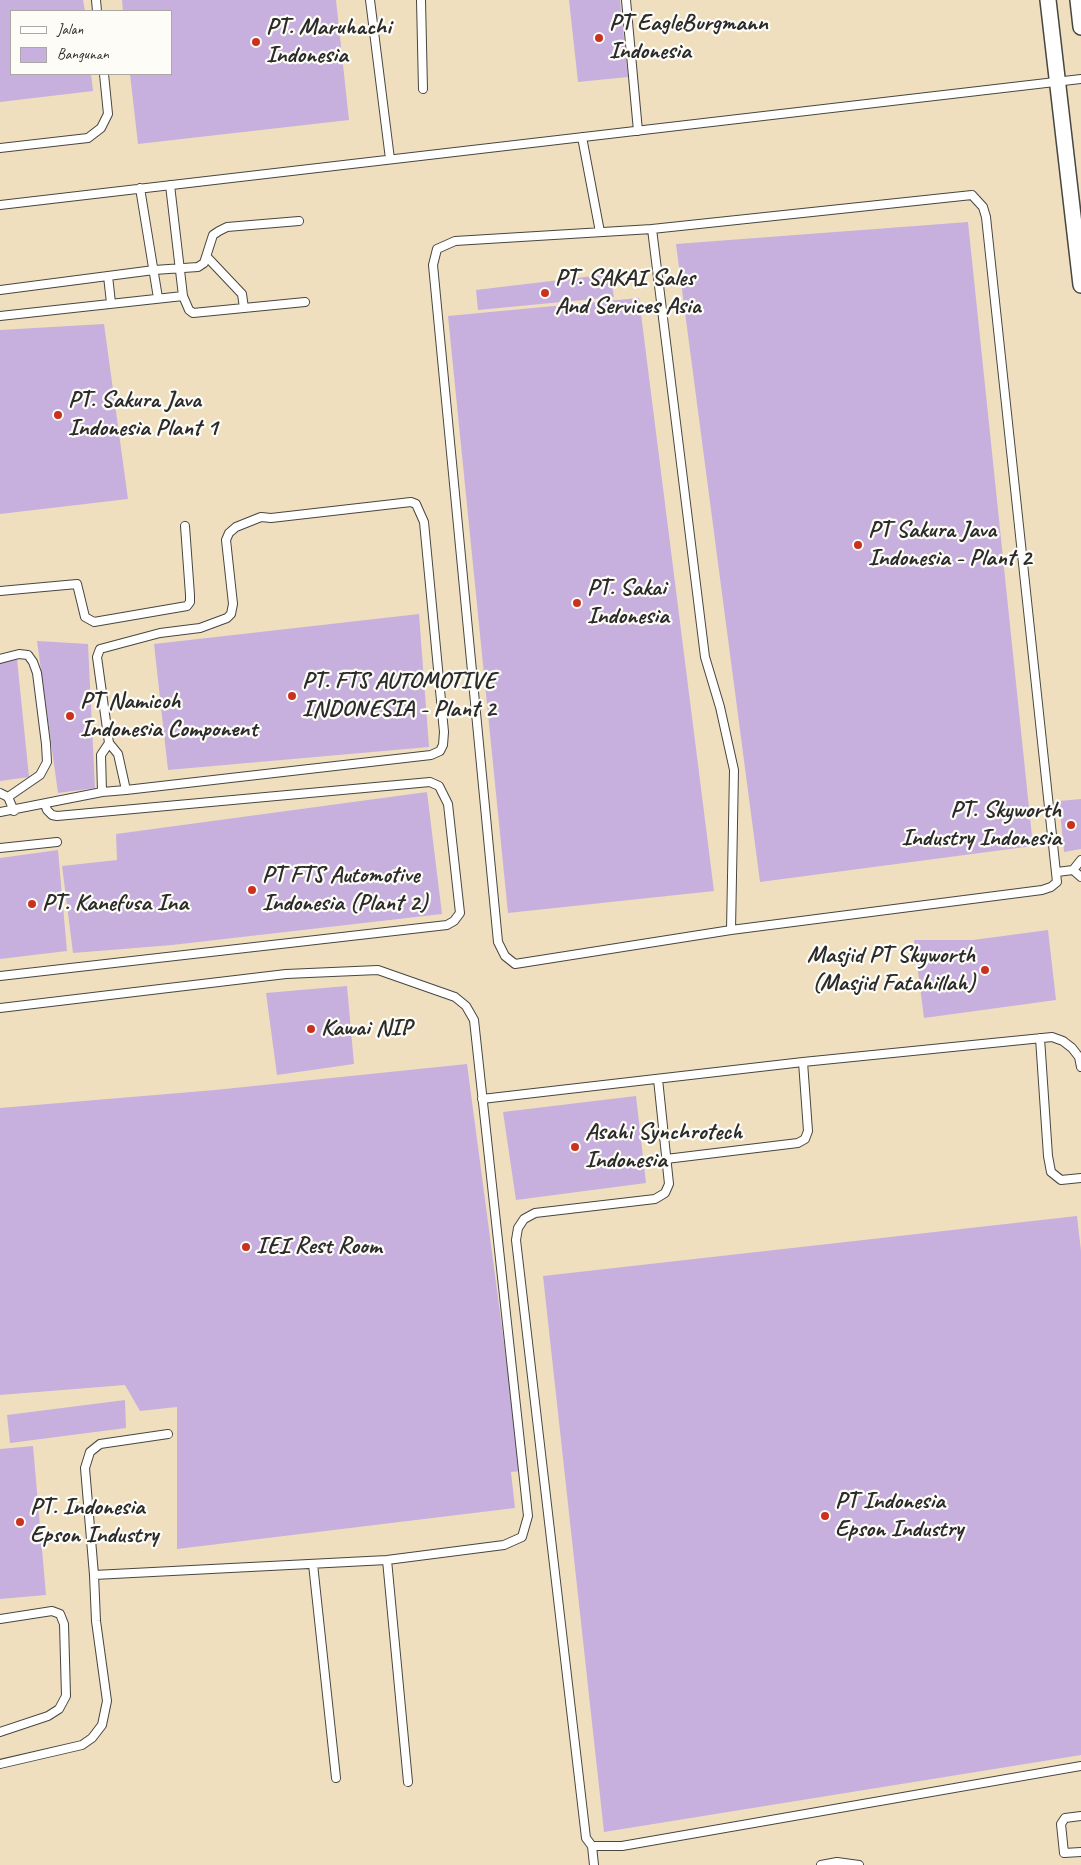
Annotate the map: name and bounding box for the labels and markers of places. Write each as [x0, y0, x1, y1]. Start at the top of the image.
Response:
place label: PT EagleBurgmann Indonesia [609, 10, 768, 66]
place label: PT. Maruhachi Indonesia [266, 14, 391, 70]
marker: PT EagleBurgmann Indonesia [593, 32, 605, 44]
marker: PT. Maruhachi Indonesia [250, 36, 262, 48]
place label: PT. SAKAI Sales And Services Asia [555, 265, 701, 321]
marker: PT. SAKAI Sales And Services Asia [539, 287, 551, 299]
place label: PT. Sakura Java Indonesia Plant 1 [68, 387, 218, 443]
marker: PT. Sakura Java Indonesia Plant 1 [52, 409, 64, 421]
place label: PT Sakura Java Indonesia - Plant 2 [868, 517, 1031, 573]
marker: PT Sakura Java Indonesia - Plant 2 [852, 539, 864, 551]
place label: PT. Sakai Indonesia [587, 575, 669, 631]
marker: PT. Sakai Indonesia [571, 597, 583, 609]
place label: PT. FTS AUTOMOTIVE INDONESIA - Plant 2 [302, 668, 496, 724]
place label: PT Namicoh Indonesia Component [80, 688, 257, 744]
marker: PT. FTS AUTOMOTIVE INDONESIA - Plant 2 [286, 690, 298, 702]
marker: PT Namicoh Indonesia Component [64, 710, 76, 722]
place label: PT. Skyworth Industry Indonesia [901, 797, 1061, 853]
marker: PT. Skyworth Industry Indonesia [1065, 819, 1077, 831]
place label: PT FTS Automotive Indonesia (Plant 2) [262, 862, 427, 918]
marker: PT FTS Automotive Indonesia (Plant 2) [246, 884, 258, 896]
place label: PT. Kanefusa Ina [42, 890, 188, 918]
marker: PT. Kanefusa Ina [26, 898, 38, 910]
place label: Masjid PT Skyworth (Masjid Fatahillah) [807, 942, 975, 998]
marker: Masjid PT Skyworth (Masjid Fatahillah) [979, 964, 991, 976]
place label: Kawai NIP [321, 1015, 411, 1043]
marker: Kawai NIP [305, 1023, 317, 1035]
place label: Asahi Synchrotech Indonesia [585, 1119, 742, 1175]
marker: Asahi Synchrotech Indonesia [569, 1141, 581, 1153]
place label: IEI Rest Room [256, 1233, 381, 1261]
marker: IEI Rest Room [240, 1241, 252, 1253]
place label: PT Indonesia Epson Industry [835, 1488, 963, 1544]
place label: PT. Indonesia Epson Industry [30, 1494, 158, 1550]
marker: PT Indonesia Epson Industry [819, 1510, 831, 1522]
marker: PT. Indonesia Epson Industry [14, 1516, 26, 1528]

